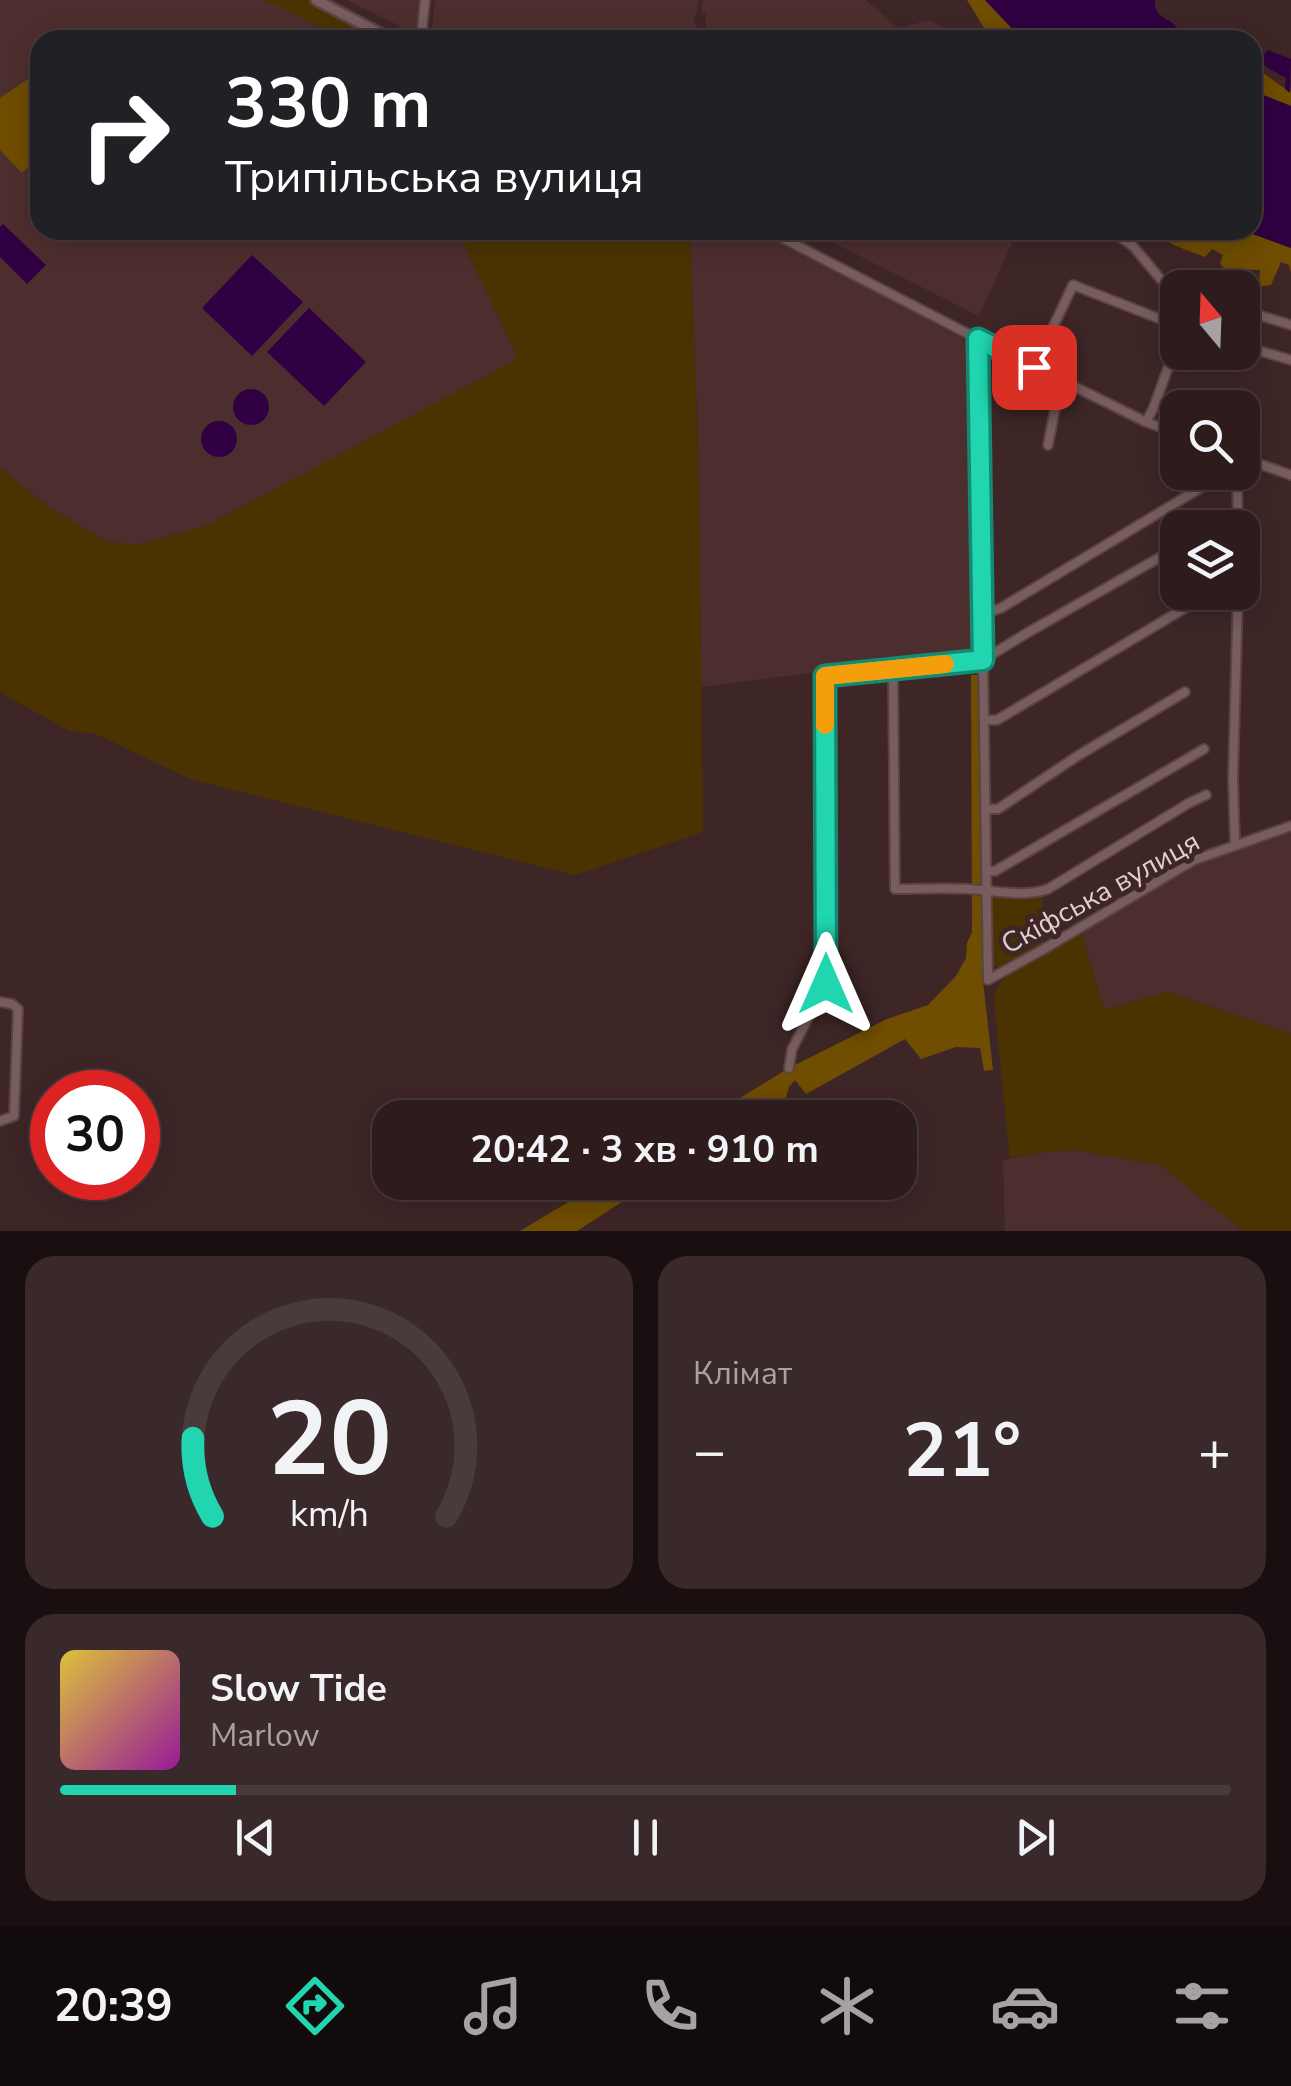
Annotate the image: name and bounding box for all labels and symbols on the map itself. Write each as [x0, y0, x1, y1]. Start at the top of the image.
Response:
north arrow [1160, 270, 1260, 370]
pin [992, 325, 1077, 410]
street label: Скіфська вулиця [994, 823, 1206, 963]
position arrow [774, 932, 878, 1036]
speed limit sign: 30 [30, 1070, 160, 1200]

